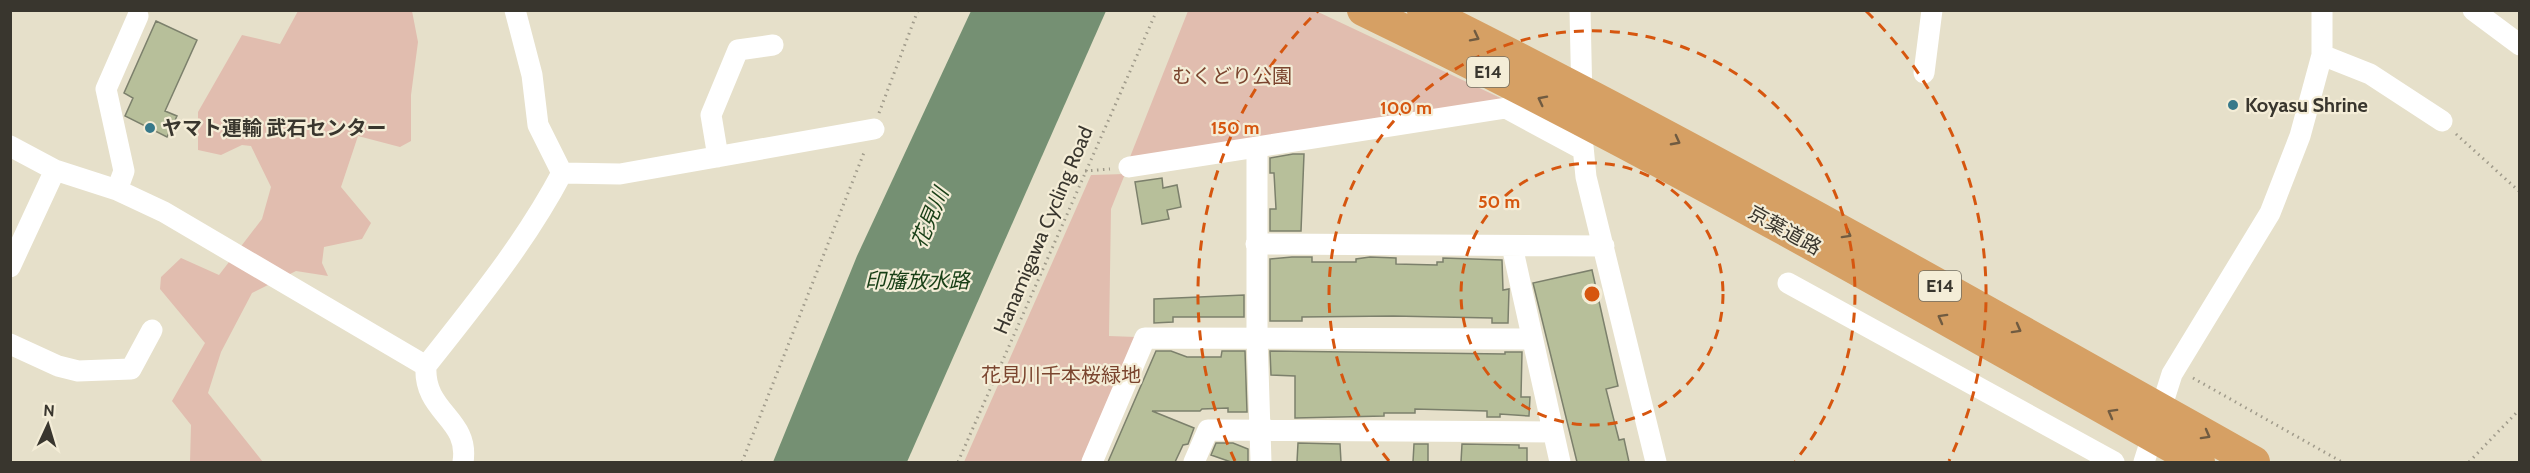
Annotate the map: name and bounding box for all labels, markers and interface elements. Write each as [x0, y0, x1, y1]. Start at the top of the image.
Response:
one-way arrow [1469, 29, 1480, 41]
road number: E14 [1467, 57, 1509, 87]
park label: むくどり公園 [1172, 64, 1292, 88]
place label: Koyasu Shrine [2245, 93, 2368, 117]
one-way arrow [1537, 95, 1548, 107]
text: 100 m [1380, 97, 1432, 119]
marker: Koyasu Shrine [2226, 98, 2240, 112]
place label: ヤマト運輸 武石センター [162, 116, 387, 140]
text: 150 m [1211, 117, 1259, 139]
marker: ヤマト運輸 武石センター [143, 121, 157, 135]
street label: Hanamigawa Cycling Road [988, 123, 1098, 337]
one-way arrow [1670, 133, 1681, 145]
water label: 花見川 [906, 182, 954, 252]
text: 50 m [1478, 191, 1520, 213]
street label: 京葉道路 [1744, 200, 1826, 260]
one-way arrow [1841, 227, 1851, 239]
water label: 印旛放水路 [865, 268, 971, 293]
road number: E14 [1919, 271, 1961, 301]
centre of rings [1582, 284, 1602, 304]
one-way arrow [1938, 314, 1948, 325]
one-way arrow [2011, 322, 2021, 334]
park label: 花見川千本桜緑地 [981, 363, 1141, 387]
north arrow [18, 395, 78, 455]
text: N [43, 401, 55, 420]
one-way arrow [2108, 409, 2118, 420]
one-way arrow [2200, 428, 2210, 439]

